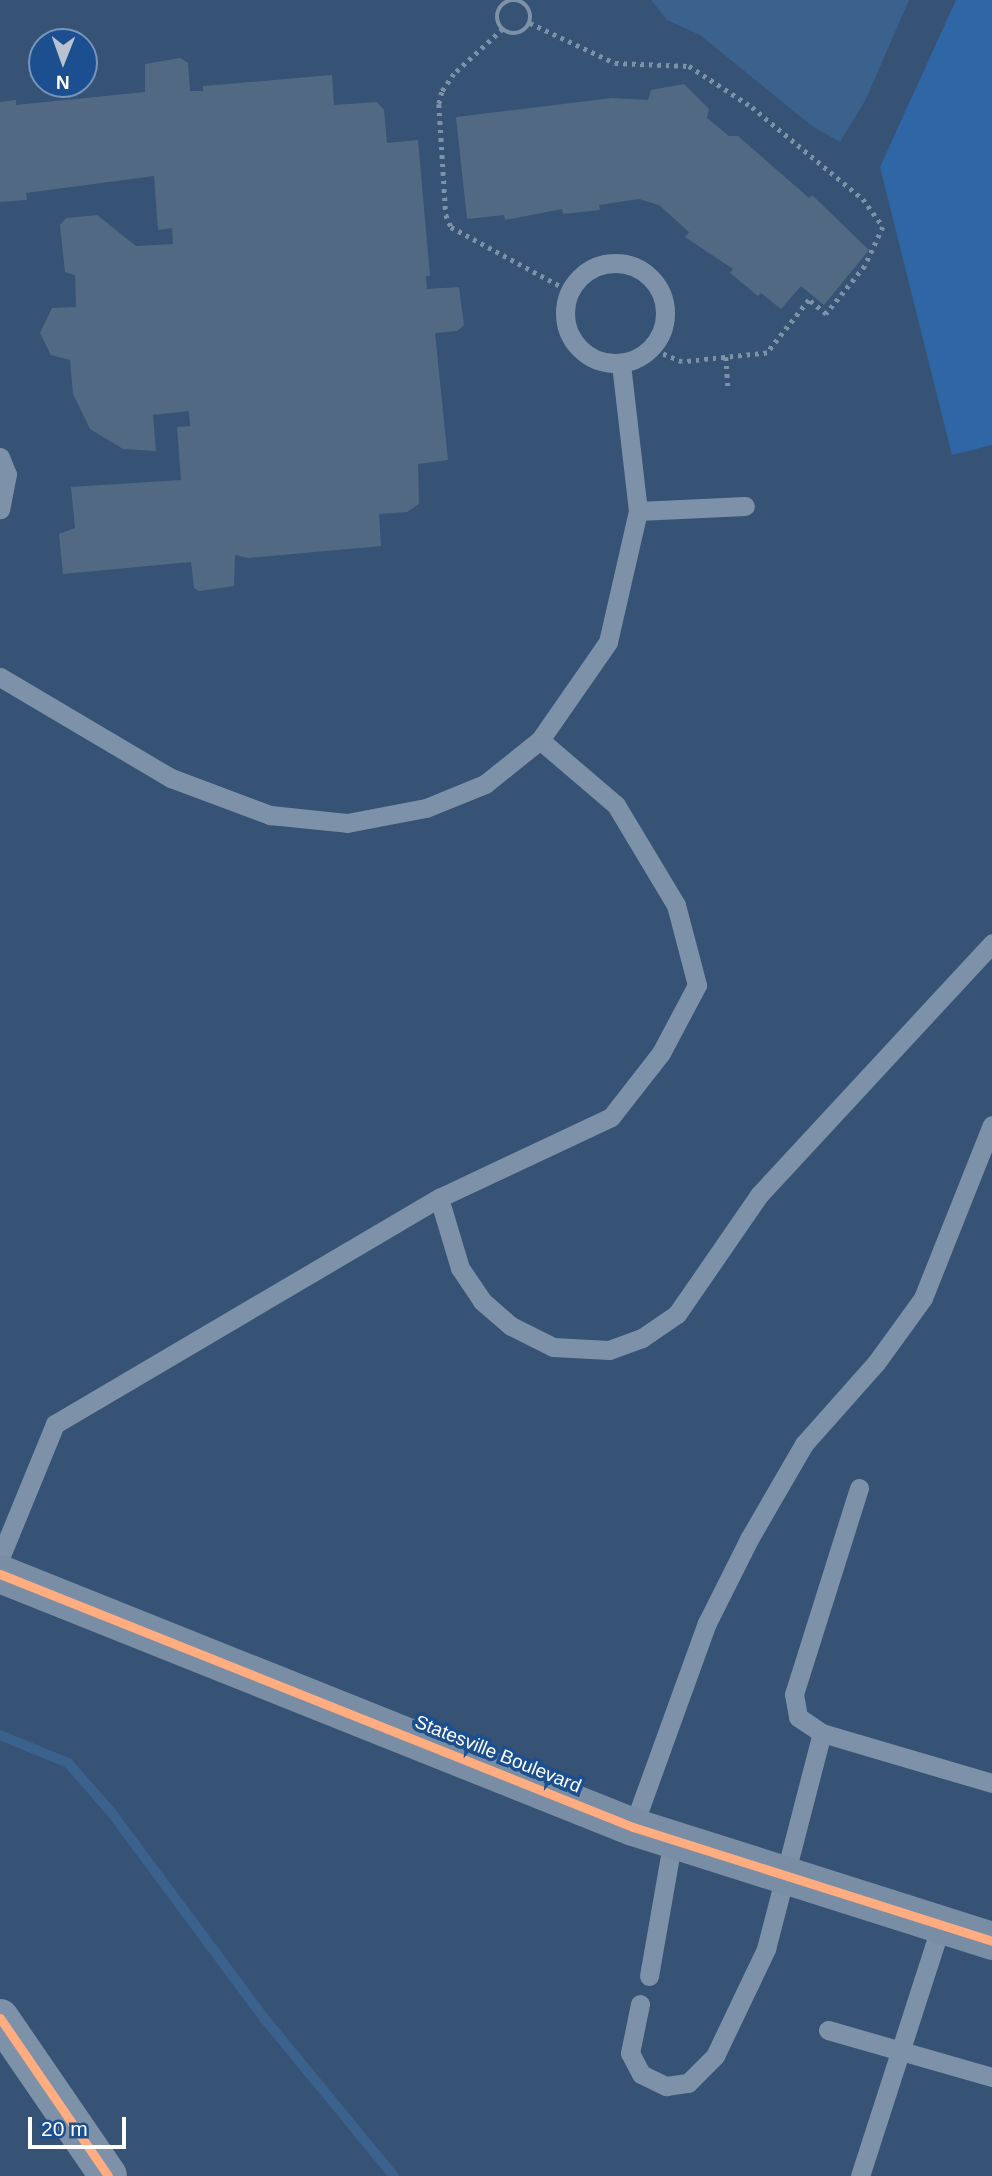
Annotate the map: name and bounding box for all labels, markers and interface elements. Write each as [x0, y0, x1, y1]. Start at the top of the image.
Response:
north arrow [28, 28, 98, 98]
text: N [56, 72, 70, 93]
street label: Statesville Boulevard [411, 1710, 585, 1798]
scale bar [32, 2102, 130, 2146]
text: 20 m [41, 2117, 88, 2140]

